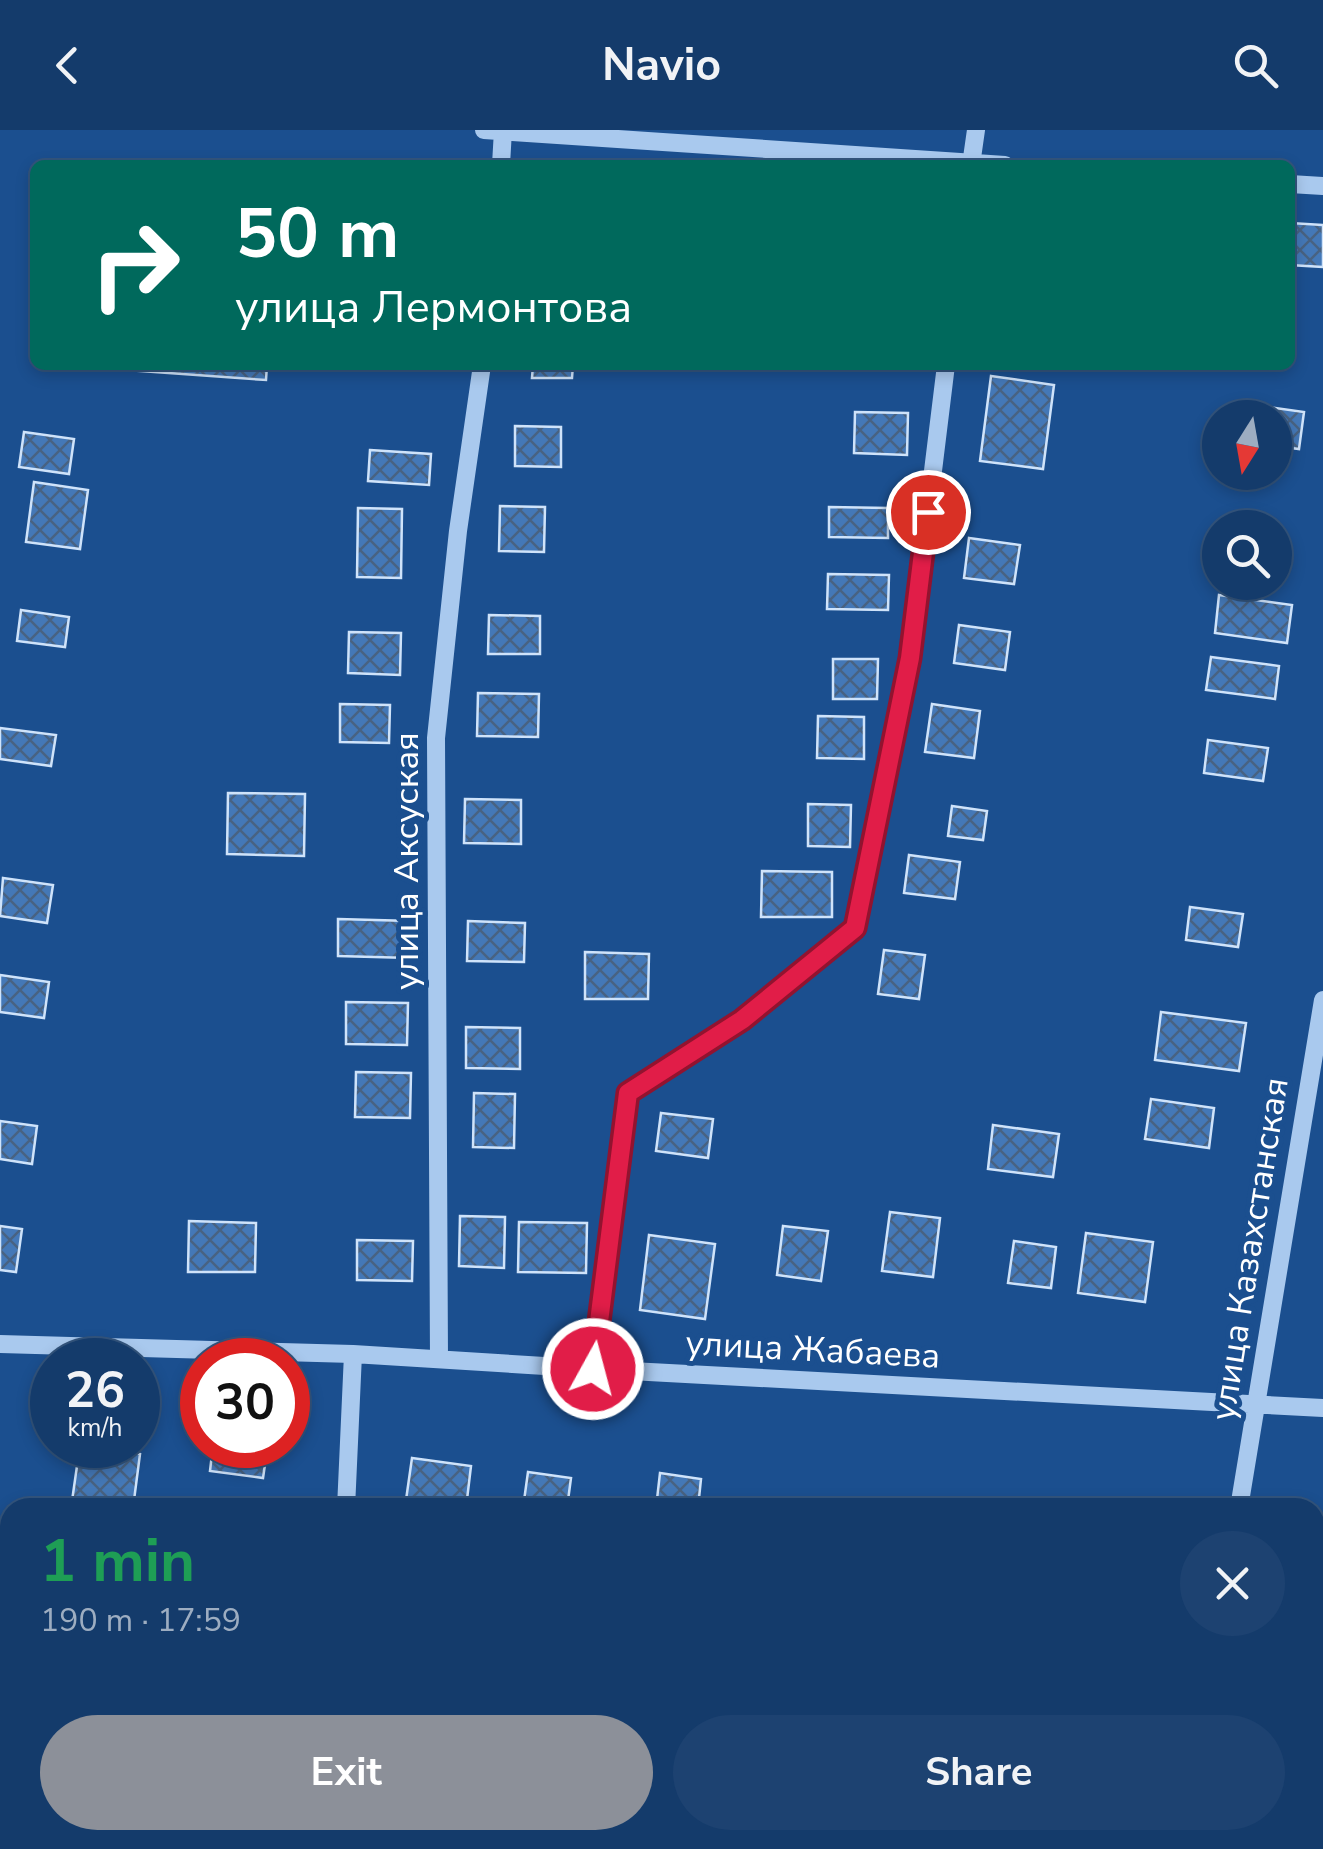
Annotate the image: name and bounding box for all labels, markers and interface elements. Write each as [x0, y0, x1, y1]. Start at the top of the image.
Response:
text: Navio [602, 35, 721, 96]
icon: back [40, 38, 95, 93]
icon: search [1228, 38, 1283, 93]
text: 50 m [235, 186, 399, 282]
icon: right [70, 200, 200, 330]
text: улица Лермонтова [235, 277, 632, 338]
north arrow [1202, 400, 1292, 490]
map controls [1202, 400, 1292, 600]
pin [886, 470, 971, 555]
icon: arrive [901, 485, 956, 540]
button: search [1202, 510, 1292, 600]
street label: улица Аксуская [383, 732, 430, 990]
street label: улица Казахстанская [1199, 1074, 1300, 1424]
position arrow [541, 1317, 645, 1421]
street label: улица Жабаева [684, 1319, 942, 1380]
speed limit sign: 30 [180, 1338, 310, 1468]
text: 26 [65, 1356, 125, 1425]
text: km/h [67, 1411, 123, 1445]
text: 1 min [40, 1520, 195, 1602]
button: close [1180, 1531, 1285, 1636]
text: 190 m · 17:59 [40, 1599, 241, 1642]
button: Exit [40, 1715, 653, 1830]
button: Share [673, 1715, 1285, 1830]

